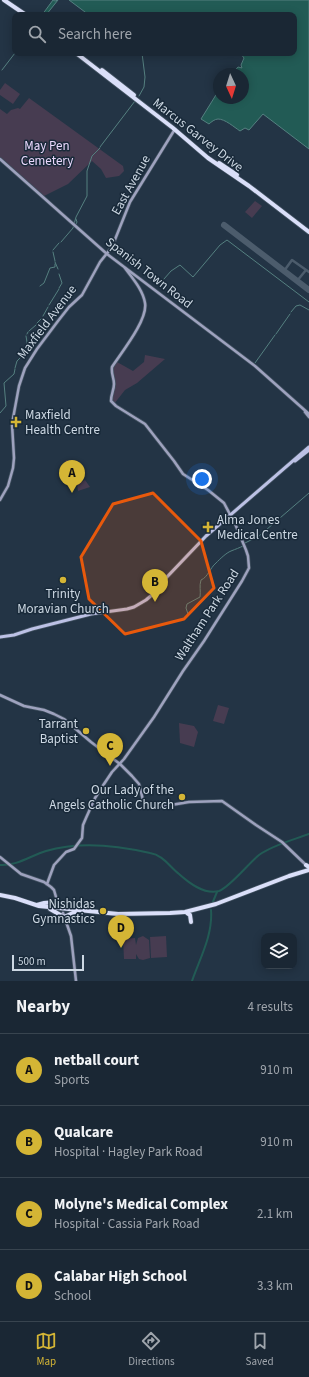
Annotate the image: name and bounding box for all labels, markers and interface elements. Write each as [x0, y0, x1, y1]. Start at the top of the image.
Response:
search box [12, 12, 297, 56]
icon: search [26, 23, 48, 45]
text: Search here [58, 24, 132, 45]
north arrow [213, 68, 249, 104]
street label: Marcus Garvey Drive [149, 94, 247, 176]
park label: May Pen Cemetery [21, 137, 73, 170]
street label: East Avenue [107, 152, 155, 218]
street label: Spanish Town Road [102, 233, 196, 313]
street label: Maxfield Avenue [13, 281, 81, 363]
place label: Maxfield Health Centre [25, 406, 100, 439]
marker: Maxfield Health Centre [10, 416, 22, 428]
pin: A [59, 460, 85, 493]
your location [192, 469, 212, 489]
place label: Alma Jones Medical Centre [217, 511, 298, 544]
marker: Alma Jones Medical Centre [202, 521, 214, 533]
street label: Waltham Park Road [171, 566, 243, 664]
pin: B [142, 569, 168, 602]
marker: Trinity Moravian Church [58, 575, 68, 585]
place label: Trinity Moravian Church [17, 585, 109, 618]
place label: Tarrant Baptist [39, 715, 79, 748]
marker: Tarrant Baptist [81, 726, 91, 736]
pin: C [97, 733, 123, 766]
place label: Our Lady of the Angels Catholic Church [49, 781, 174, 814]
marker: Our Lady of the Angels Catholic Church [177, 792, 187, 802]
place label: Nishidas Gymnastics [32, 895, 96, 928]
marker: Nishidas Gymnastics [98, 906, 108, 916]
pin: D [108, 915, 134, 948]
map controls [261, 933, 297, 969]
button: layers [261, 933, 297, 969]
scale bar [12, 953, 84, 972]
text: 500 m [18, 954, 46, 969]
text: Nearby [16, 995, 70, 1019]
text: 4 results [248, 998, 293, 1016]
text: netball court [54, 1050, 139, 1071]
text: A [25, 1061, 33, 1079]
text: 910 m [260, 1061, 293, 1079]
text: Sports [54, 1071, 89, 1089]
text: Qualcare [54, 1122, 113, 1143]
text: B [25, 1133, 33, 1151]
text: 910 m [260, 1133, 293, 1151]
text: Hospital · Hagley Park Road [54, 1143, 203, 1161]
text: Molyne's Medical Complex [54, 1194, 228, 1215]
text: C [25, 1205, 33, 1223]
text: 2.1 km [257, 1205, 293, 1223]
text: Hospital · Cassia Park Road [54, 1215, 200, 1233]
text: Calabar High School [54, 1266, 187, 1287]
text: D [25, 1277, 33, 1295]
text: 3.3 km [257, 1277, 293, 1295]
text: School [54, 1287, 91, 1305]
tab: Map [35, 1330, 57, 1369]
tab: Directions [128, 1330, 175, 1369]
tab: Saved [246, 1330, 274, 1369]

